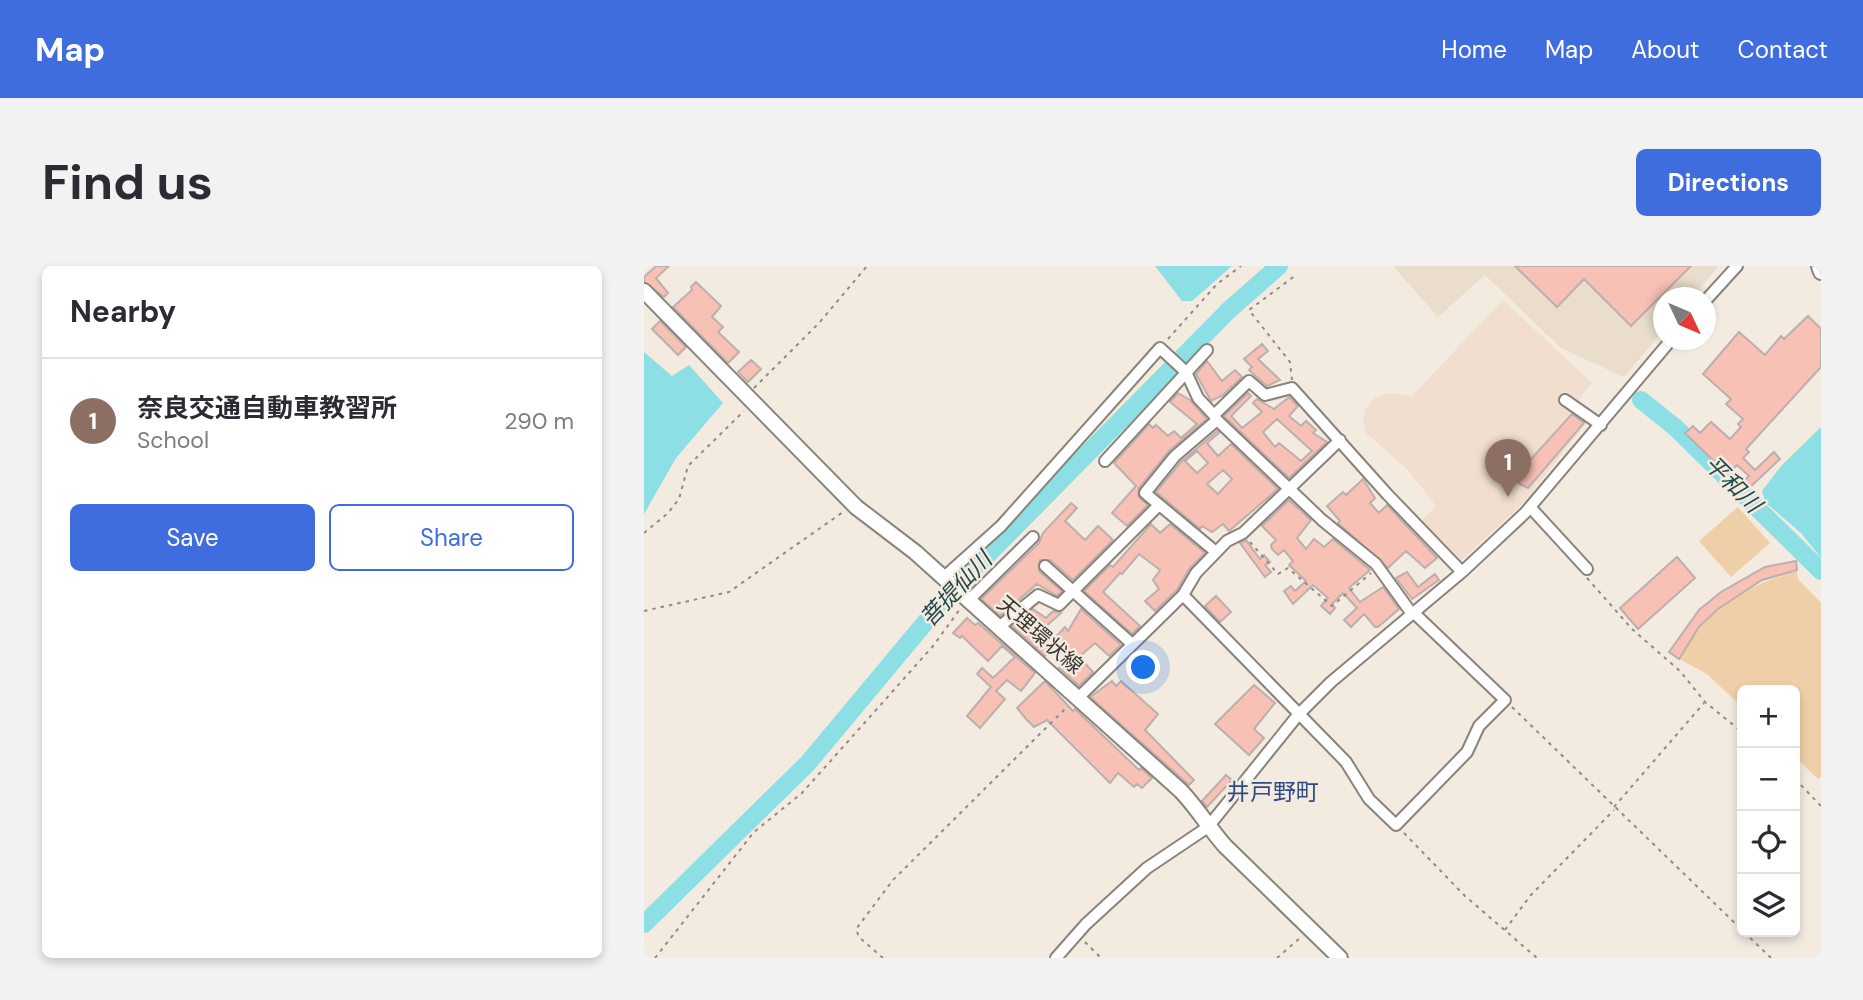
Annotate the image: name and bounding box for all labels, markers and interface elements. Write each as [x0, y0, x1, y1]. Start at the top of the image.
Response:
text: Map [35, 28, 105, 71]
text: Home [1441, 34, 1507, 65]
text: Map [1545, 34, 1593, 65]
text: About [1631, 34, 1700, 65]
text: Contact [1738, 34, 1828, 65]
button: Directions [1636, 149, 1821, 216]
text: Find us [42, 150, 213, 214]
north arrow [1653, 287, 1716, 350]
text: Nearby [70, 292, 176, 331]
text: 奈良交通自動車教習所 [137, 391, 397, 425]
text: 1 [89, 406, 97, 436]
text: 290 m [504, 406, 574, 436]
text: School [137, 425, 209, 455]
pin: 1 [1485, 439, 1531, 497]
water label: 平和川 [1698, 449, 1770, 521]
button: Save [70, 504, 315, 571]
button: Share [329, 504, 574, 571]
water label: 菩提仙川 [914, 543, 1000, 633]
street label: 天理環状線 [991, 590, 1089, 680]
your location [1126, 650, 1160, 684]
map controls [1737, 685, 1800, 937]
button: + [1737, 685, 1800, 748]
button: − [1737, 748, 1800, 811]
district label: 井戸野町 [1227, 777, 1319, 807]
button: locate [1737, 811, 1800, 874]
button: layers [1737, 874, 1800, 937]

